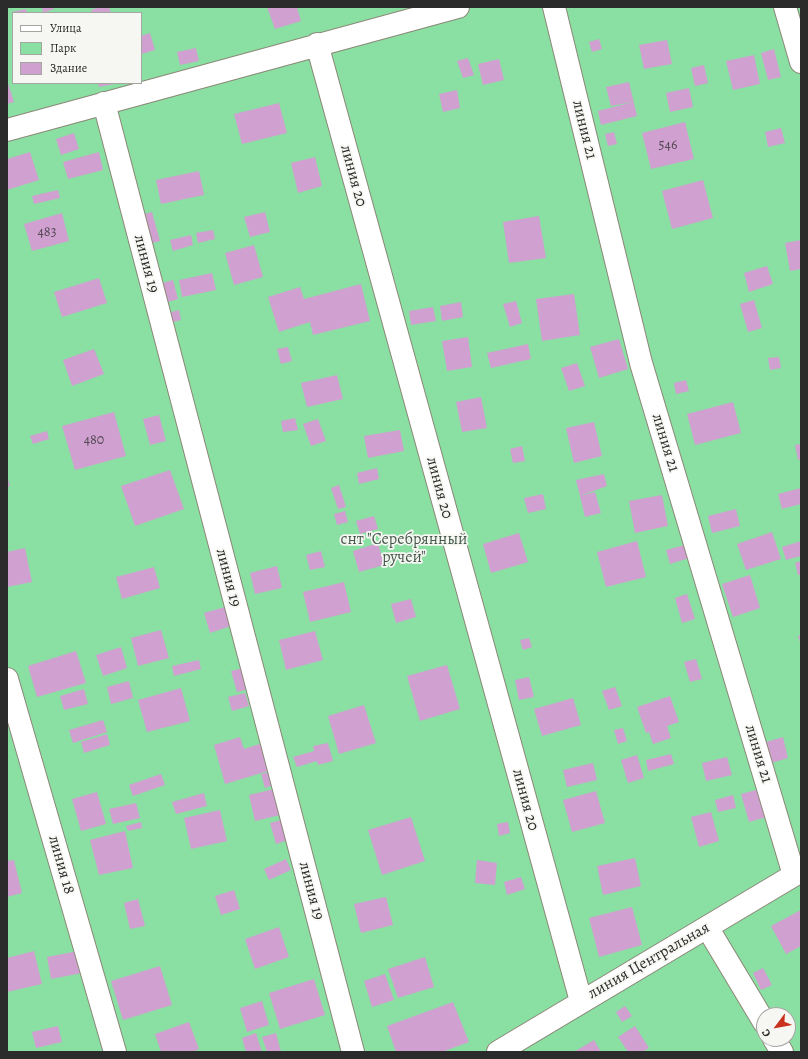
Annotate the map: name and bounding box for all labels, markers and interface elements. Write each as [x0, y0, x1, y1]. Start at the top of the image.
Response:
legend [12, 12, 142, 84]
text: Улица [50, 20, 81, 36]
text: Парк [50, 40, 76, 56]
text: Здание [50, 60, 87, 76]
street label: линия 21 [567, 99, 601, 161]
house number: 546 [659, 138, 677, 154]
street label: линия 20 [336, 143, 370, 209]
house number: 483 [38, 225, 56, 241]
street label: линия 19 [129, 233, 163, 295]
street label: линия 21 [647, 412, 683, 474]
house number: 480 [84, 433, 104, 449]
street label: линия 20 [422, 455, 456, 521]
park label: снт "Серебрянный ручей" [341, 530, 467, 568]
street label: линия 19 [211, 547, 245, 609]
street label: линия 21 [740, 723, 776, 785]
street label: линия 20 [508, 767, 542, 833]
street label: линия 18 [43, 833, 79, 897]
street label: линия 19 [294, 860, 328, 922]
street label: линия Центральная [585, 918, 713, 1004]
north arrow [756, 1007, 796, 1047]
text: С [758, 1026, 774, 1040]

